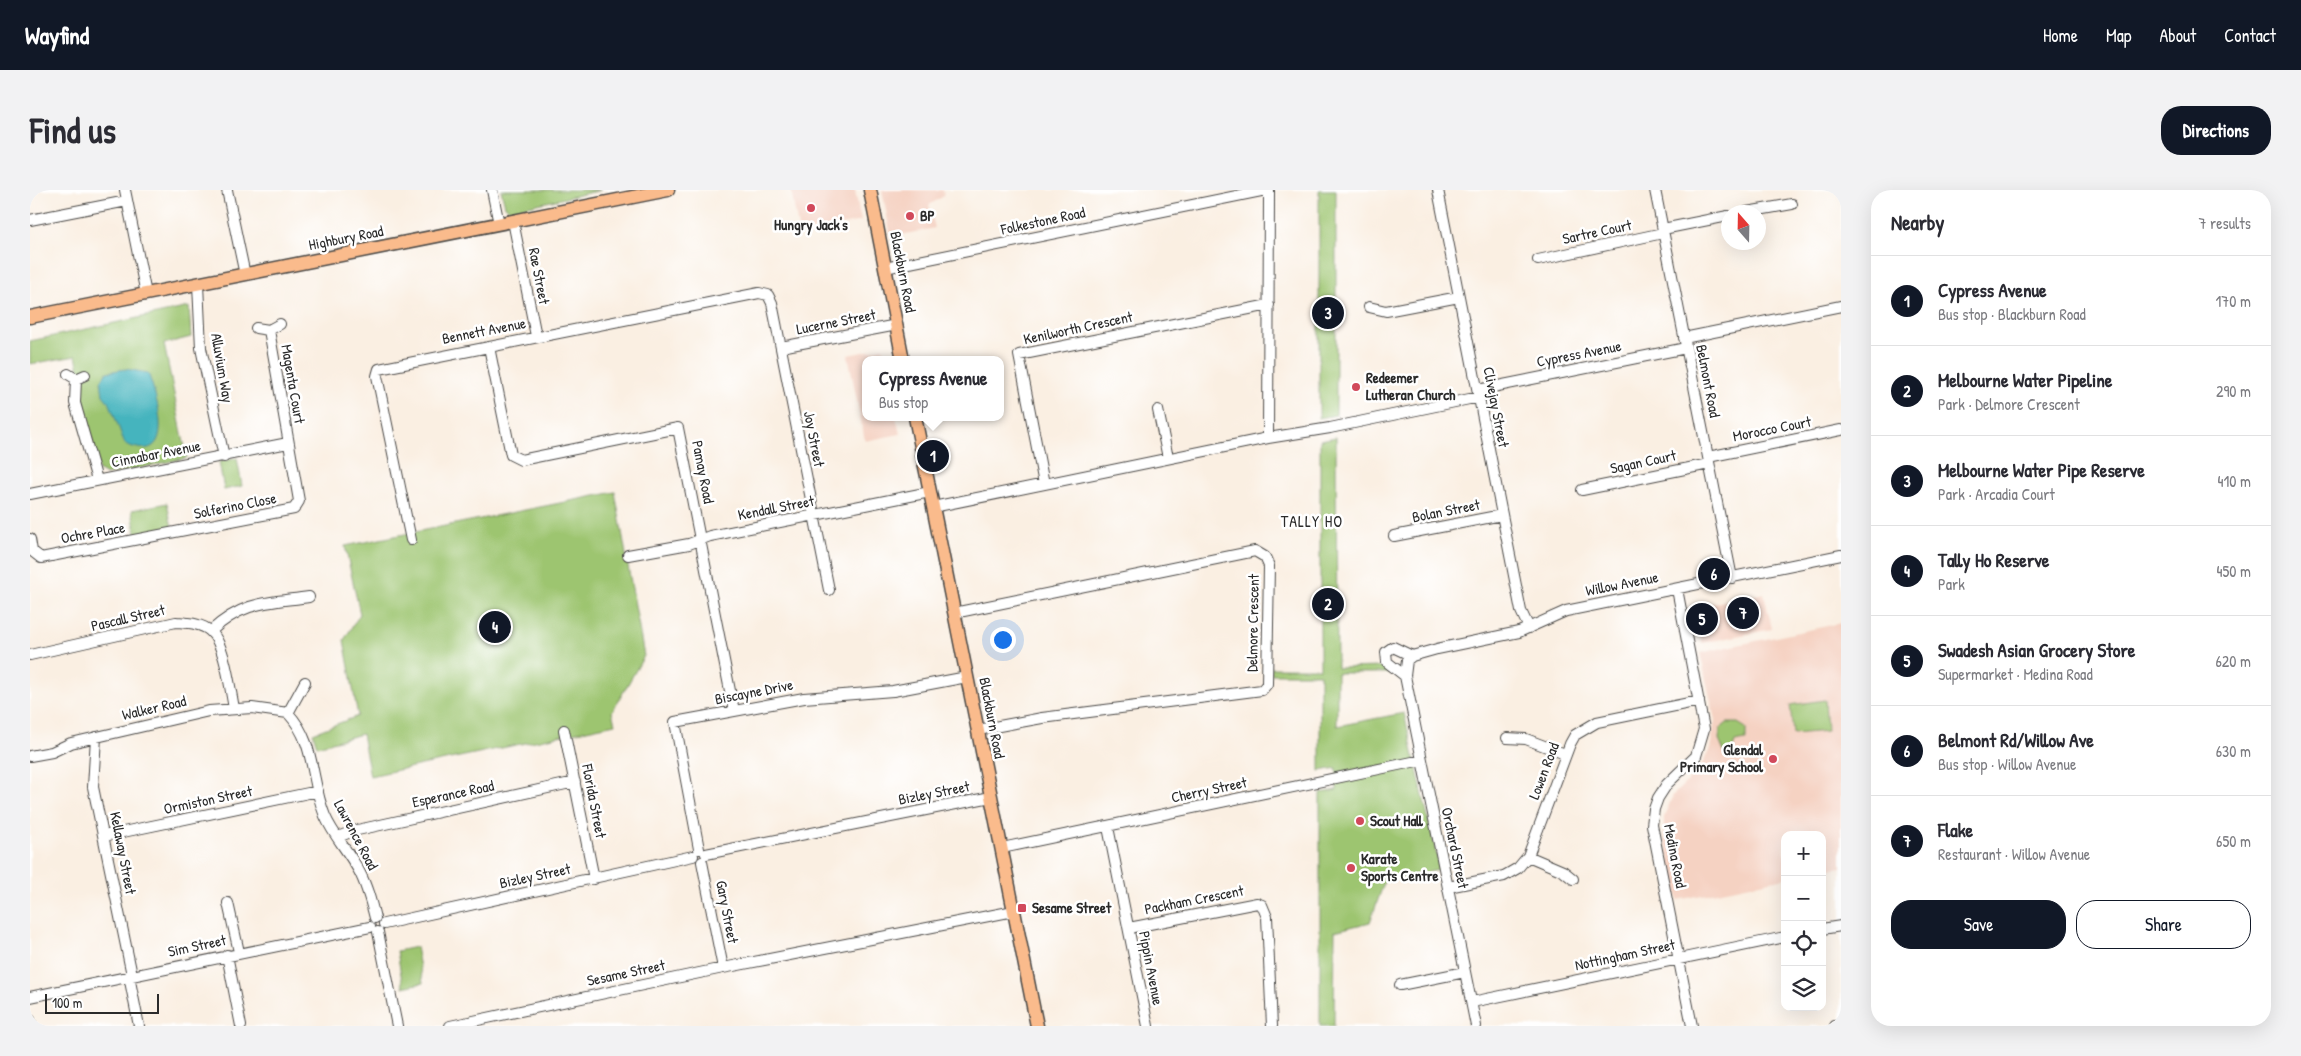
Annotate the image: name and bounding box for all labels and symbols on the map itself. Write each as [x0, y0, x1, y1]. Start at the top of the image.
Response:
street label: Folkestone Road [998, 201, 1087, 240]
marker: Hungry Jack's [805, 202, 817, 214]
place label: BP [920, 205, 935, 226]
north arrow [1721, 205, 1766, 250]
marker: BP [904, 210, 916, 222]
place label: Hungry Jack's [774, 214, 848, 236]
street label: Sartre Court [1560, 214, 1634, 249]
street label: Highbury Road [307, 220, 385, 255]
street label: Blackburn Road [885, 230, 922, 314]
street label: Rae Street [524, 246, 555, 307]
pin: 3 [1312, 294, 1344, 332]
street label: Lucerne Street [795, 303, 878, 339]
street label: Kenilworth Crescent [1021, 306, 1135, 349]
street label: Bennett Avenue [440, 312, 528, 349]
street label: Alluvium Way [206, 331, 239, 404]
street label: Cypress Avenue [1535, 335, 1623, 372]
street label: Magenta Court [276, 343, 311, 426]
street label: Belmont Road [1691, 343, 1726, 419]
street label: Clivejay Street [1478, 365, 1515, 450]
place label: Redeemer Lutheran Church [1366, 367, 1456, 405]
marker: Redeemer Lutheran Church [1350, 381, 1362, 393]
street label: Joy Street [799, 409, 830, 469]
street label: Morocco Court [1731, 410, 1814, 446]
street label: Cinnabar Avenue [110, 435, 202, 472]
pin: 1 [917, 437, 949, 475]
street label: Pamay Road [687, 439, 720, 505]
street label: Sagan Court [1608, 444, 1679, 479]
street label: Solferino Close [192, 487, 278, 524]
street label: Kendall Street [736, 490, 817, 525]
street label: Bolan Street [1410, 493, 1482, 527]
district label: TALLY HO [1281, 510, 1343, 532]
street label: Ochre Place [59, 517, 127, 548]
pin: 6 [1698, 555, 1730, 593]
street label: Willow Avenue [1584, 566, 1660, 601]
street label: Delmore Crescent [1241, 573, 1264, 672]
pin: 2 [1312, 585, 1344, 623]
pin: 7 [1727, 594, 1759, 632]
street label: Pascall Street [89, 599, 168, 636]
pin: 5 [1686, 600, 1718, 638]
pin: 4 [479, 608, 511, 646]
your location [990, 627, 1016, 653]
street label: Biscayne Drive [713, 674, 795, 709]
street label: Blackburn Road [974, 676, 1011, 760]
street label: Walker Road [120, 690, 188, 725]
street label: Lowen Road [1523, 739, 1564, 802]
place label: Glendal Primary School [1680, 739, 1764, 778]
marker: Glendal Primary School [1767, 753, 1779, 765]
street label: Florida Street [577, 761, 612, 840]
street label: Cherry Street [1169, 771, 1249, 808]
street label: Esperance Road [410, 775, 496, 812]
street label: Bizley Street [897, 775, 972, 810]
street label: Ormiston Street [162, 780, 255, 819]
street label: Lawrence Road [329, 796, 384, 874]
street label: Orchard Street [1437, 806, 1474, 891]
street label: Kellaway Street [105, 810, 142, 897]
place label: Scout Hall [1370, 810, 1423, 831]
marker: Scout Hall [1354, 815, 1366, 827]
street label: Medina Road [1659, 822, 1692, 890]
place label: Karate Sports Centre [1361, 848, 1438, 887]
street label: Bizley Street [497, 858, 573, 893]
marker: Karate Sports Centre [1345, 862, 1357, 874]
street label: Gary Street [711, 879, 744, 946]
street label: Packham Crescent [1143, 879, 1246, 919]
place label: Sesame Street [1032, 897, 1112, 918]
marker: Sesame Street [1016, 902, 1028, 914]
street label: Sim Street [166, 929, 229, 962]
street label: Pippin Avenue [1134, 929, 1169, 1007]
street label: Nottingham Street [1573, 933, 1678, 975]
street label: Sesame Street [585, 954, 668, 991]
scale bar [45, 991, 159, 1014]

